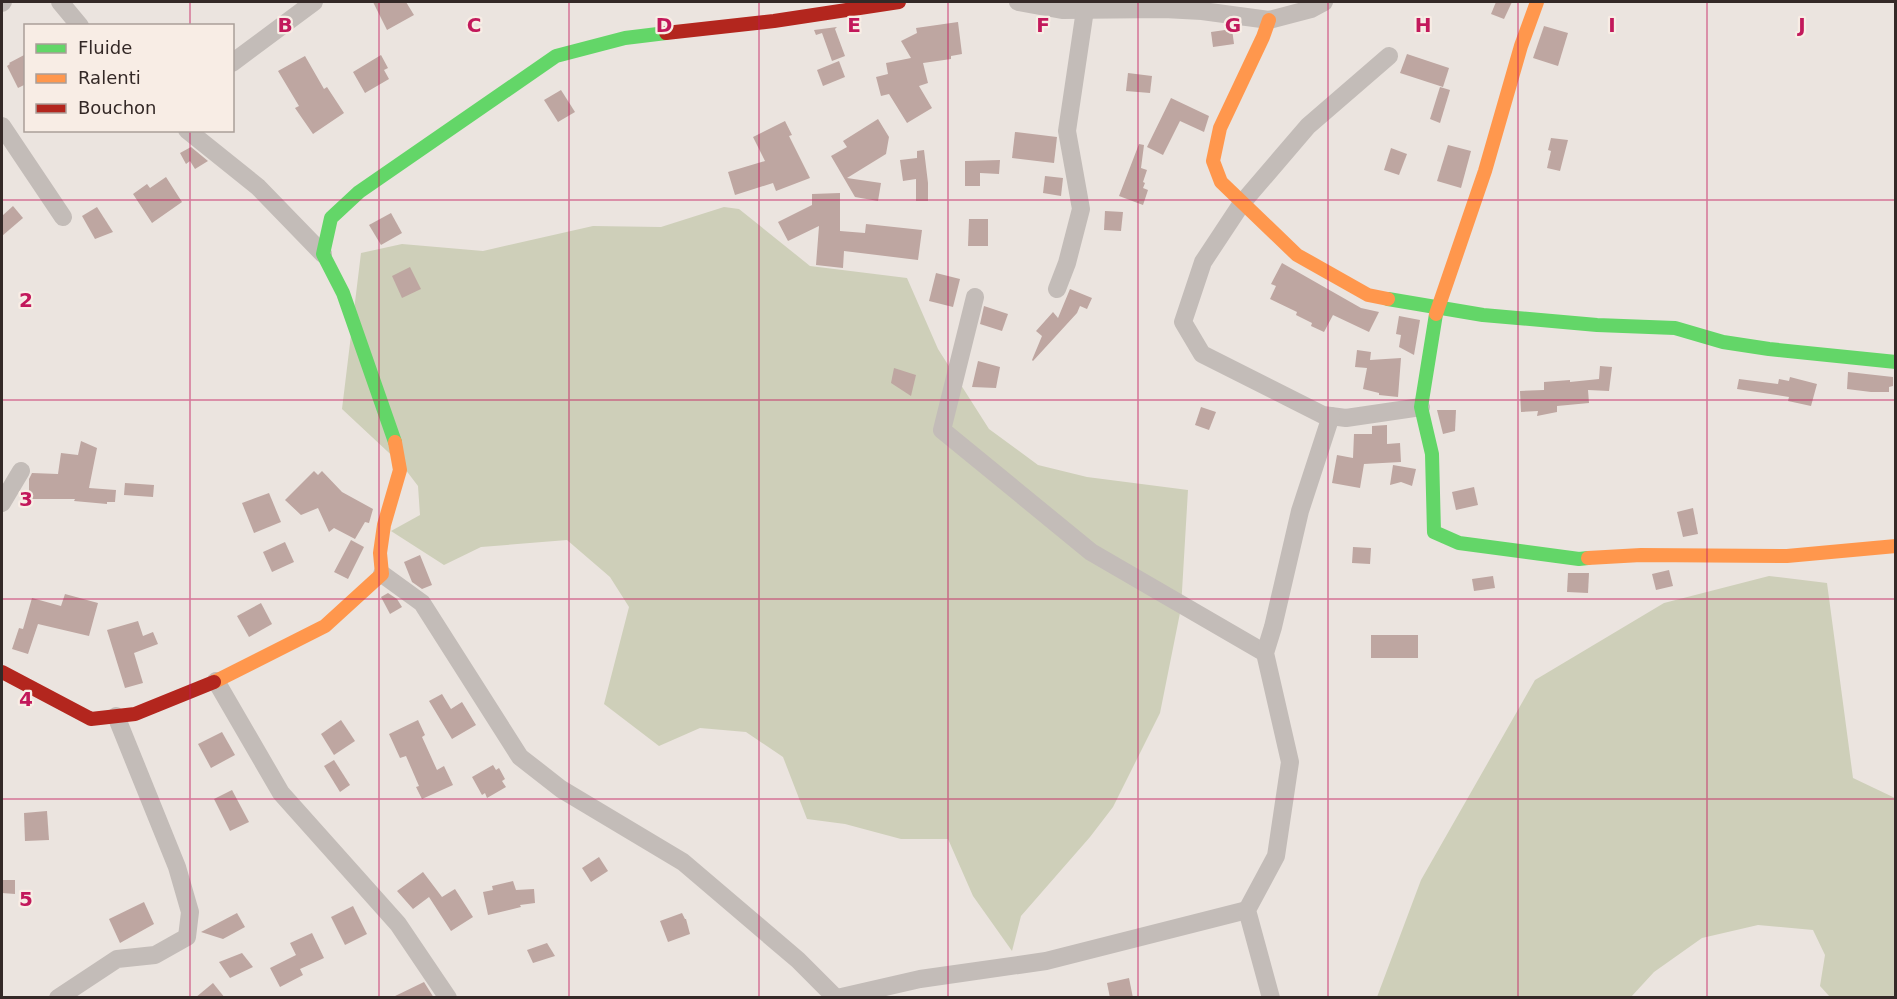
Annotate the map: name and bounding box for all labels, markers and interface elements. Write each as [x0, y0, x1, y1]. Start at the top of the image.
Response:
text: B [277, 13, 293, 37]
text: C [467, 13, 481, 37]
text: D [656, 13, 672, 37]
text: E [847, 13, 861, 37]
text: F [1036, 13, 1050, 37]
text: G [1225, 13, 1241, 37]
text: H [1415, 13, 1431, 37]
text: I [1608, 13, 1616, 37]
text: J [1796, 13, 1806, 37]
legend [24, 24, 234, 132]
text: Fluide [78, 37, 132, 58]
text: Ralenti [78, 67, 141, 88]
text: Bouchon [78, 97, 157, 118]
text: 2 [19, 288, 33, 312]
text: 3 [19, 487, 33, 511]
text: 4 [19, 687, 33, 711]
text: 5 [19, 887, 33, 911]

